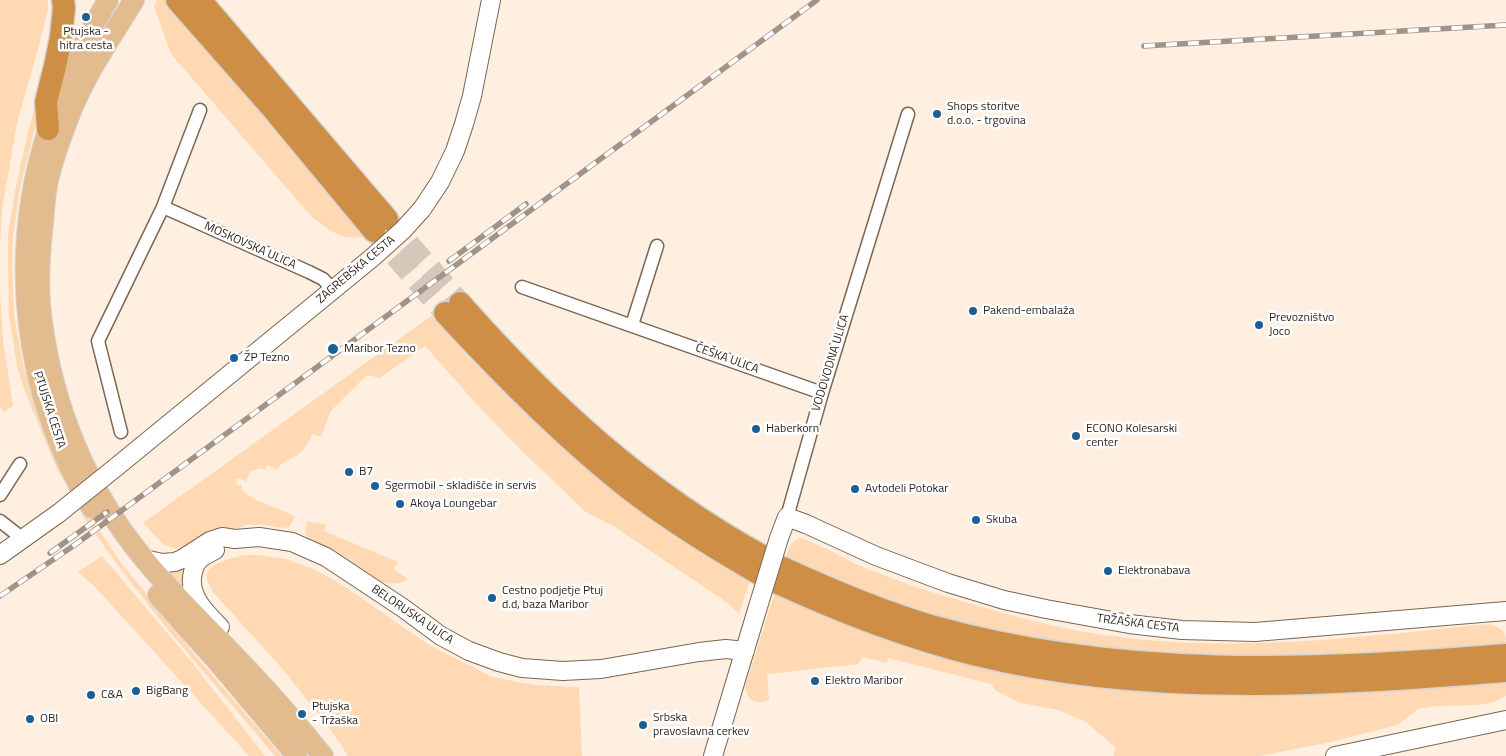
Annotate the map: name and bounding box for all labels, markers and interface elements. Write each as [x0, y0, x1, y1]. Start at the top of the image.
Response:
marker: Ptujska - hitra cesta [80, 11, 92, 23]
place label: Ptujska - hitra cesta [59, 25, 113, 53]
place label: Shops storitve d.o.o. - trgovina [947, 100, 1026, 128]
marker: Shops storitve d.o.o. - trgovina [931, 108, 943, 120]
street label: MOSKOVSKA ULICA [202, 219, 298, 273]
street label: ZAGREBŠKA CESTA [314, 233, 398, 307]
place label: Pakend-embalaža [983, 304, 1074, 318]
marker: Pakend-embalaža [967, 305, 979, 317]
place label: Prevozništvo Joco [1269, 311, 1334, 339]
street label: VODOVODNA ULICA [809, 313, 853, 413]
marker: Prevozništvo Joco [1253, 319, 1265, 331]
street label: ČEŠKA ULICA [693, 341, 761, 377]
marker: Maribor Tezno [326, 342, 340, 356]
place label: Maribor Tezno [344, 342, 416, 356]
place label: ŽP Tezno [244, 351, 290, 365]
marker: ŽP Tezno [228, 352, 240, 364]
street label: PTUJSKA CESTA [30, 370, 68, 450]
place label: Haberkorn [766, 422, 819, 436]
place label: ECONO Kolesarski center [1086, 422, 1177, 450]
marker: Haberkorn [750, 423, 762, 435]
marker: ECONO Kolesarski center [1070, 430, 1082, 442]
place label: B7 [359, 465, 373, 479]
marker: B7 [343, 466, 355, 478]
place label: Sgermobil - skladišče in servis [385, 479, 536, 493]
marker: Sgermobil - skladišče in servis [369, 480, 381, 492]
place label: Avtodeli Potokar [865, 482, 948, 496]
marker: Avtodeli Potokar [849, 483, 861, 495]
place label: Akoya Loungebar [410, 497, 497, 511]
marker: Akoya Loungebar [394, 498, 406, 510]
place label: Skuba [986, 513, 1017, 527]
marker: Skuba [970, 514, 982, 526]
place label: Elektronabava [1118, 564, 1190, 578]
marker: Elektronabava [1102, 565, 1114, 577]
street label: BELORUSKA ULICA [368, 582, 456, 648]
place label: Cestno podjetje Ptuj d.d, baza Maribor [502, 584, 603, 612]
marker: Cestno podjetje Ptuj d.d, baza Maribor [486, 592, 498, 604]
street label: TRŽAŠKA CESTA [1096, 612, 1180, 636]
place label: Elektro Maribor [825, 674, 903, 688]
marker: Elektro Maribor [809, 675, 821, 687]
place label: BigBang [146, 684, 188, 698]
marker: BigBang [130, 685, 142, 697]
place label: C&A [101, 688, 123, 702]
marker: C&A [85, 689, 97, 701]
place label: Ptujska - Tržaška [312, 700, 358, 728]
marker: Ptujska - Tržaška [296, 708, 308, 720]
place label: Srbska pravoslavna cerkev [653, 711, 749, 739]
place label: OBI [40, 712, 58, 726]
marker: OBI [24, 713, 36, 725]
marker: Srbska pravoslavna cerkev [637, 719, 649, 731]

